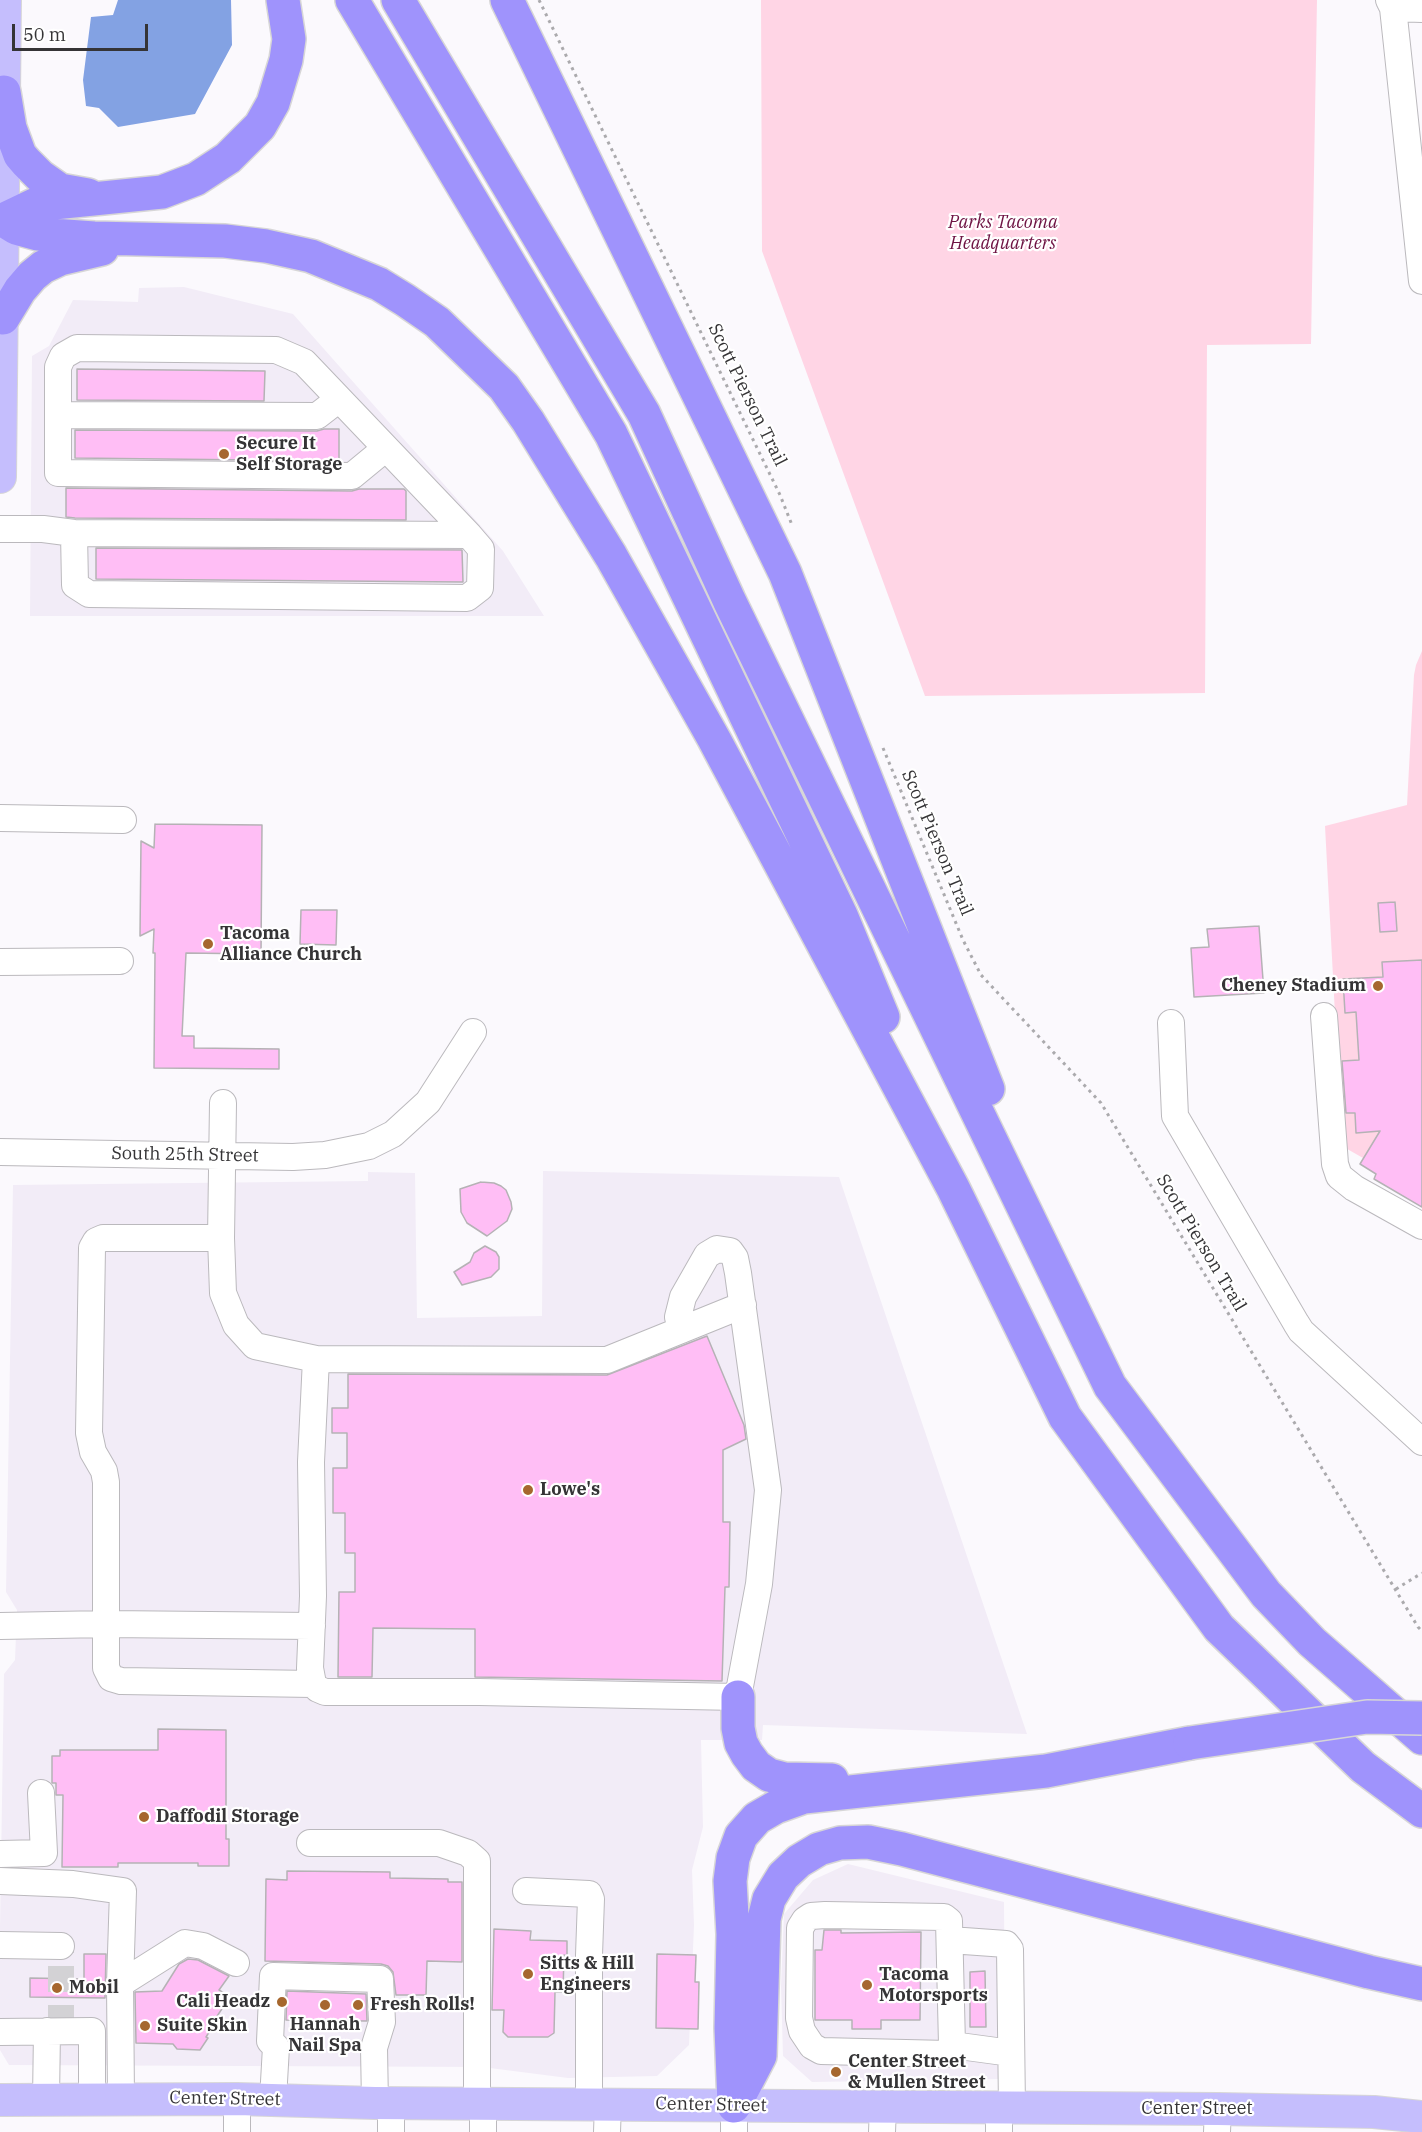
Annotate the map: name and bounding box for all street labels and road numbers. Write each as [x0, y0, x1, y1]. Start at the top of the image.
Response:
street label: Scott Pierson Trail [703, 320, 791, 470]
street label: Scott Pierson Trail [897, 767, 977, 919]
street label: South 25th Street [111, 1143, 259, 1167]
street label: Scott Pierson Trail [1152, 1171, 1250, 1315]
street label: Center Street [169, 2087, 281, 2111]
street label: Center Street [655, 2093, 767, 2117]
street label: Center Street [1141, 2098, 1253, 2120]

